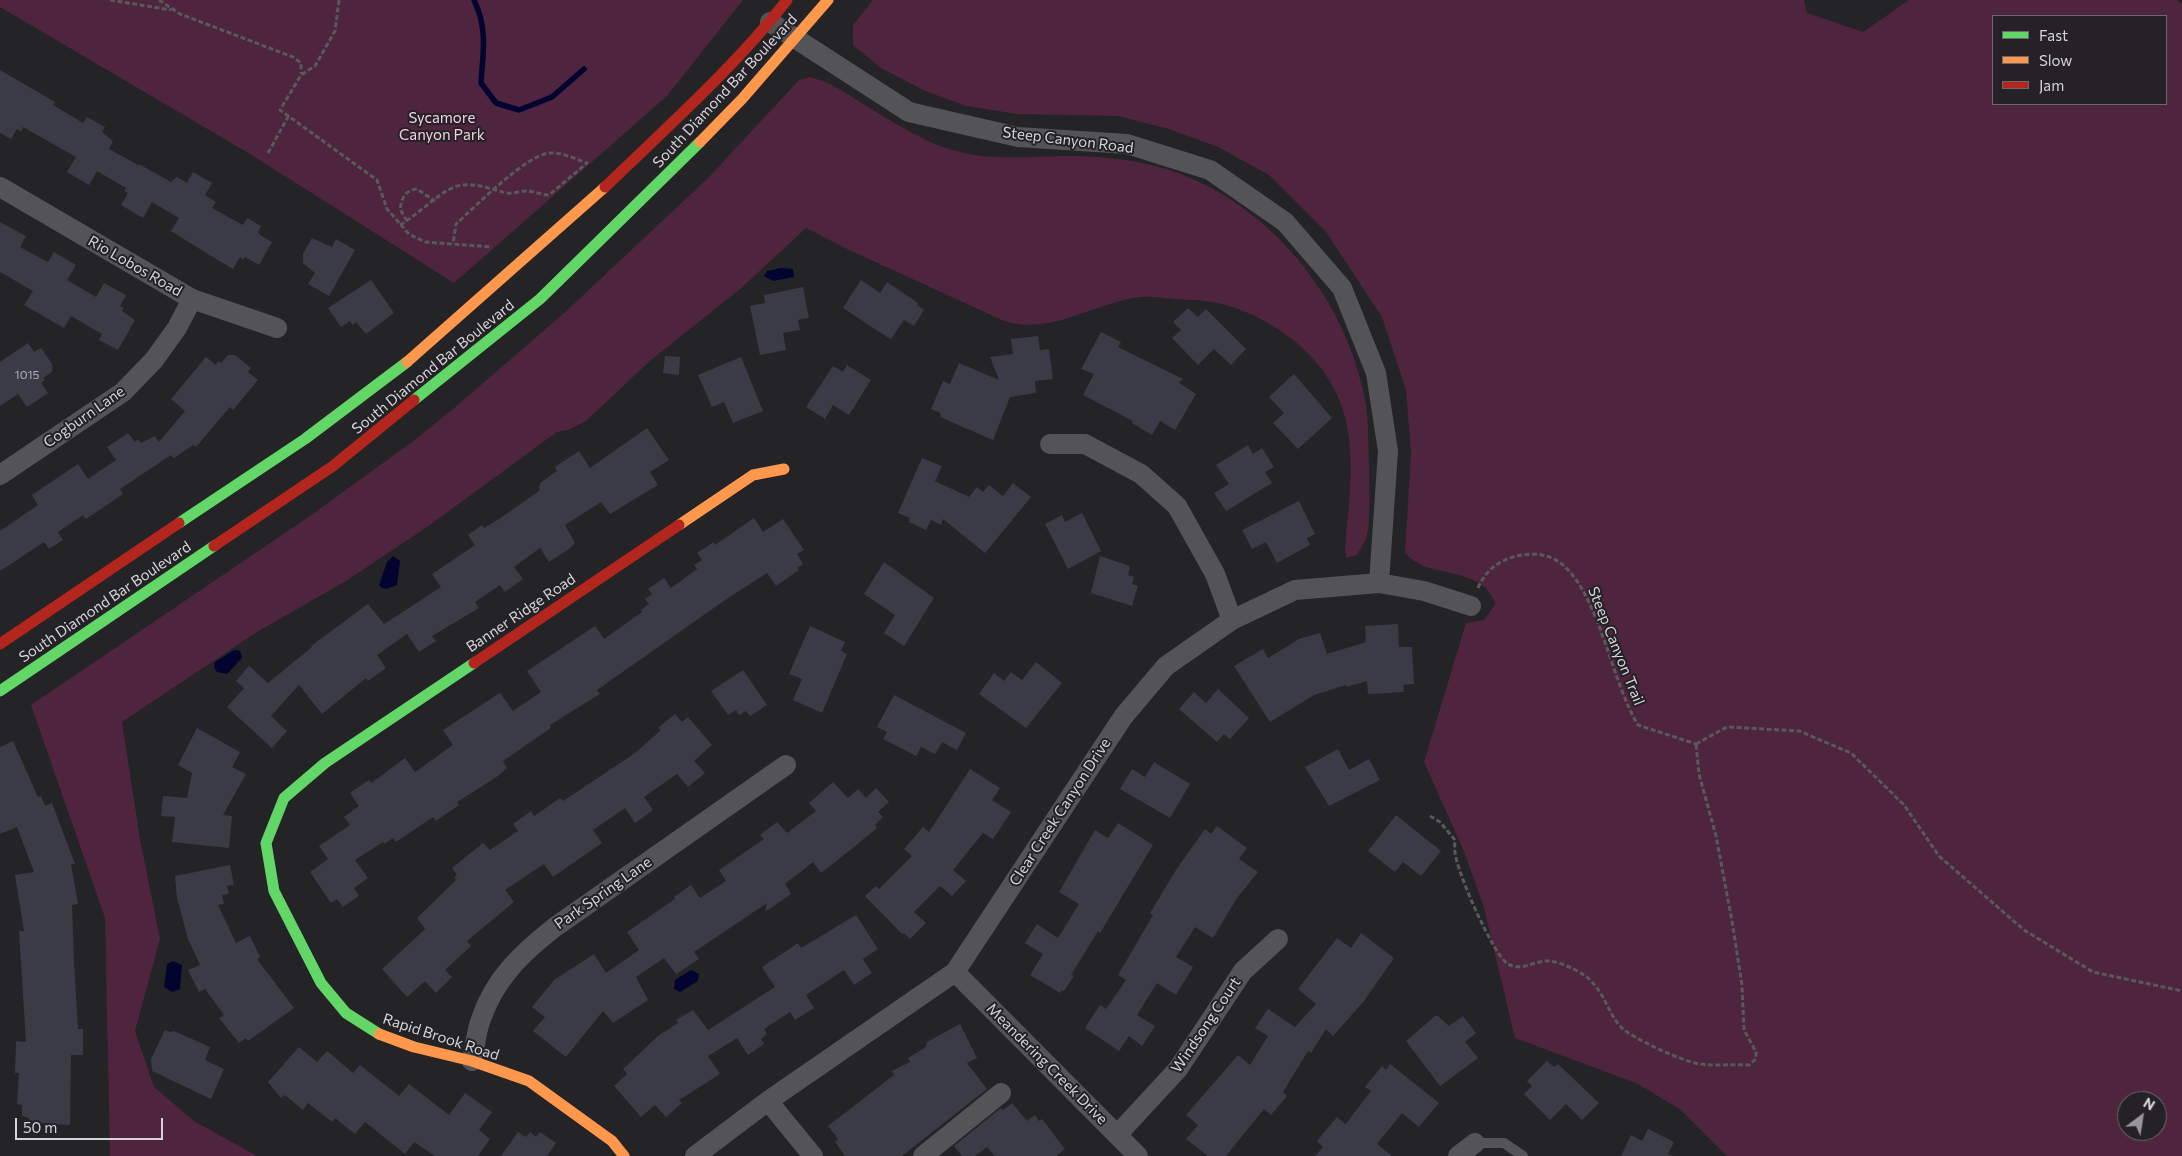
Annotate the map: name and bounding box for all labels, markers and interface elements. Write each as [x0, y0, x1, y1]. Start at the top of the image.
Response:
street label: South Diamond Bar Boulevard [649, 10, 801, 172]
legend [1992, 15, 2167, 105]
text: Fast [2039, 26, 2068, 44]
text: Slow [2039, 51, 2072, 69]
text: Jam [2039, 76, 2064, 94]
park label: Sycamore Canyon Park [399, 109, 485, 144]
street label: Steep Canyon Road [1002, 123, 1134, 157]
street label: Rio Lobos Road [85, 232, 185, 300]
street label: South Diamond Bar Boulevard [348, 296, 518, 438]
house number: 1015 [15, 368, 39, 382]
street label: Cogburn Lane [40, 382, 128, 452]
street label: South Diamond Bar Boulevard [16, 538, 194, 666]
street label: Banner Ridge Road [463, 570, 579, 656]
street label: Steep Canyon Trail [1584, 584, 1648, 708]
street label: Clear Creek Canyon Drive [1006, 735, 1114, 889]
street label: Park Spring Lane [551, 853, 655, 933]
street label: Windsong Court [1167, 974, 1245, 1076]
street label: Meandering Creek Drive [983, 1000, 1111, 1128]
street label: Rapid Brook Road [380, 1010, 502, 1064]
north arrow [2117, 1091, 2167, 1141]
text: N [2141, 1094, 2158, 1114]
scale bar [18, 1108, 165, 1140]
text: 50 m [23, 1118, 57, 1136]

